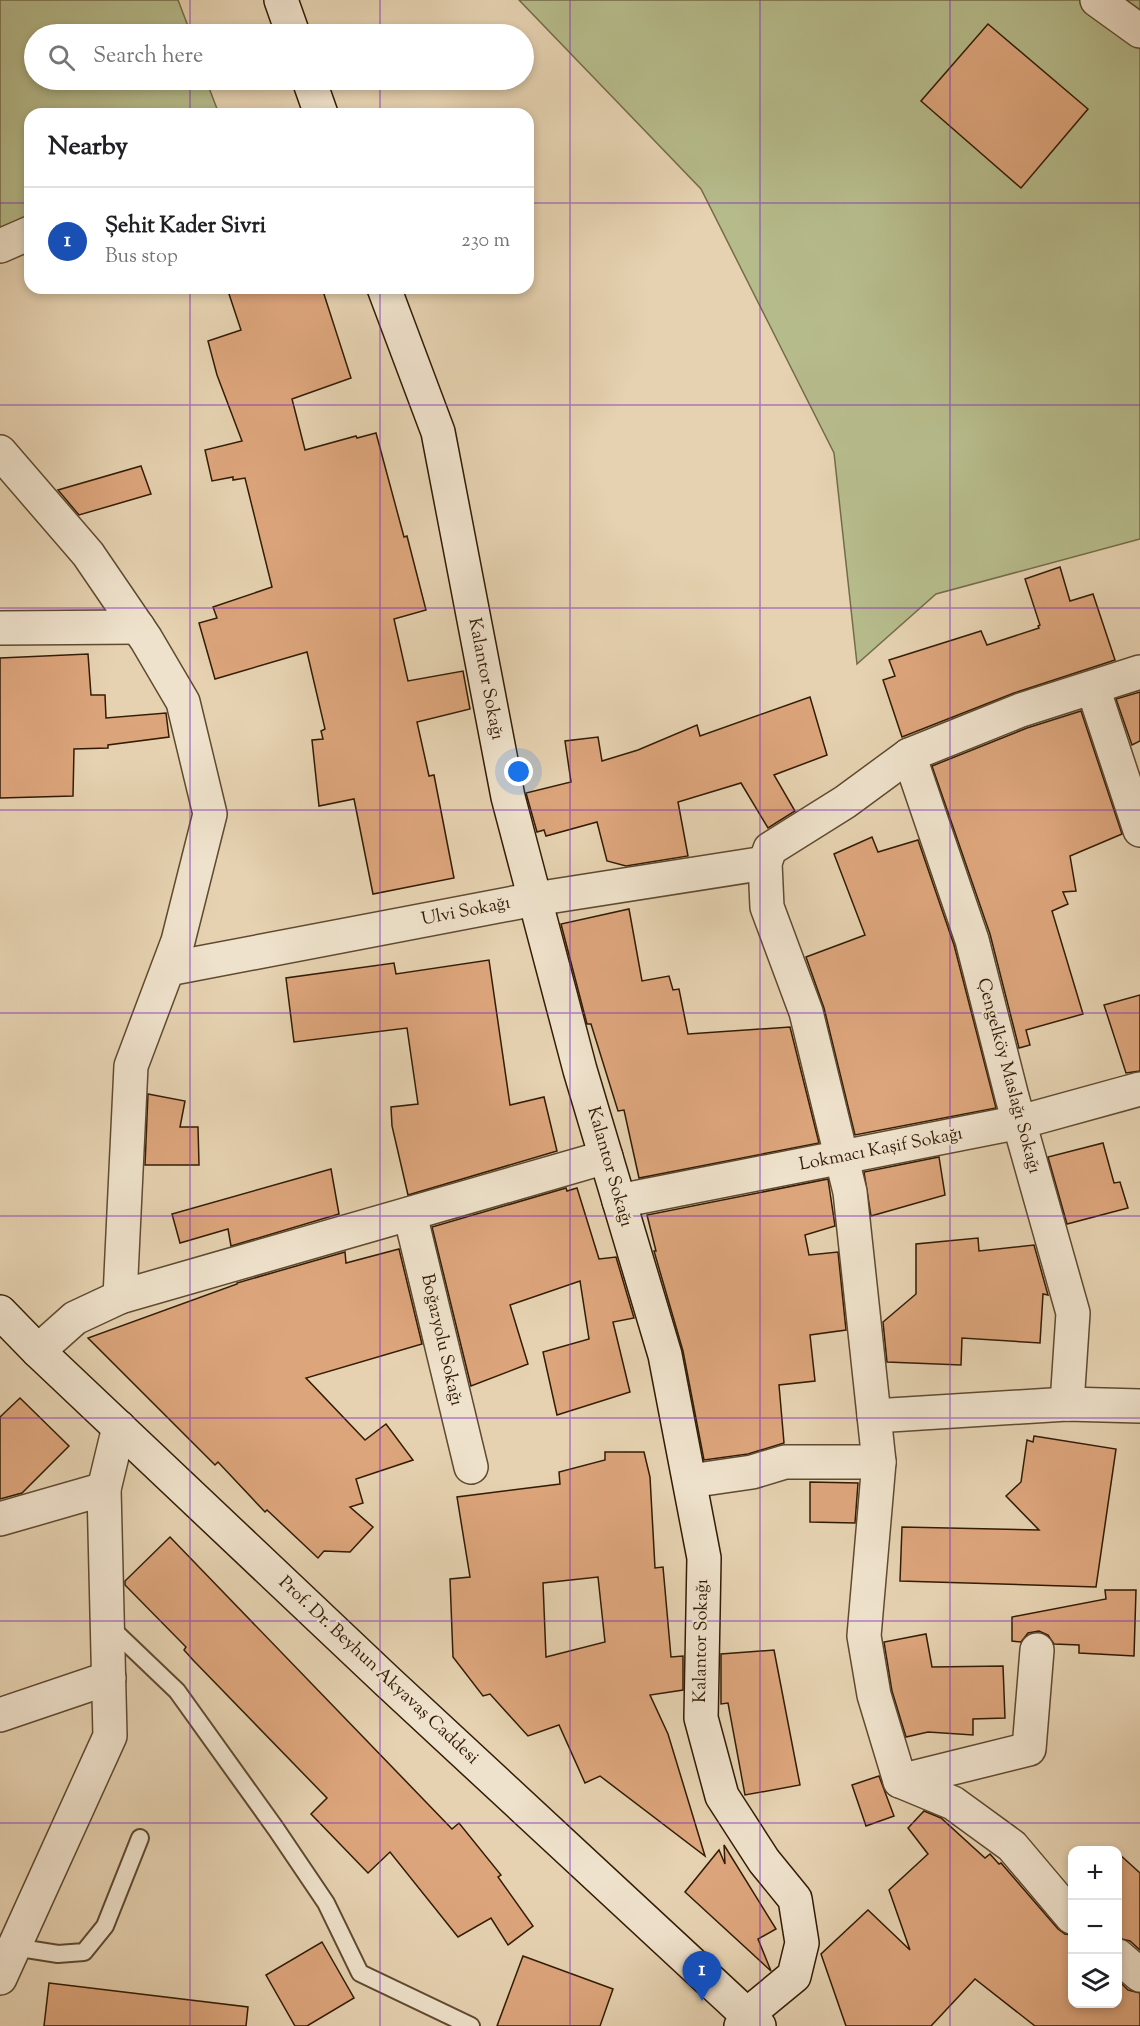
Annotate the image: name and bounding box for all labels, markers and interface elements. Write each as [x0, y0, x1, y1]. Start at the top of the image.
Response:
search box [24, 24, 534, 90]
icon: search [45, 41, 78, 74]
text: Search here [93, 41, 203, 73]
text: Nearby [48, 129, 128, 166]
text: Şehit Kader Sivri [105, 211, 266, 243]
text: 1 [64, 227, 71, 256]
text: 230 m [461, 227, 510, 256]
text: Bus stop [105, 243, 178, 272]
street label: Kalantor Sokağı [460, 616, 510, 742]
your location [504, 757, 533, 786]
street label: Ulvi Sokağı [419, 891, 513, 933]
street label: Çengelköy Maslağı Sokağı [969, 975, 1047, 1177]
street label: Kalantor Sokağı [579, 1104, 639, 1230]
street label: Lokmacı Kaşif Sokağı [797, 1121, 965, 1179]
street label: Boğazyolu Sokağı [413, 1271, 469, 1409]
street label: Prof. Dr. Beyhun Akyavaş Caddesi [272, 1571, 484, 1771]
street label: Kalantor Sokağı [688, 1579, 716, 1703]
map controls [1068, 1846, 1122, 2008]
button: + [1068, 1846, 1122, 1900]
button: − [1068, 1900, 1122, 1954]
pin: 1 [682, 1952, 722, 2001]
button: layers [1068, 1954, 1122, 2008]

